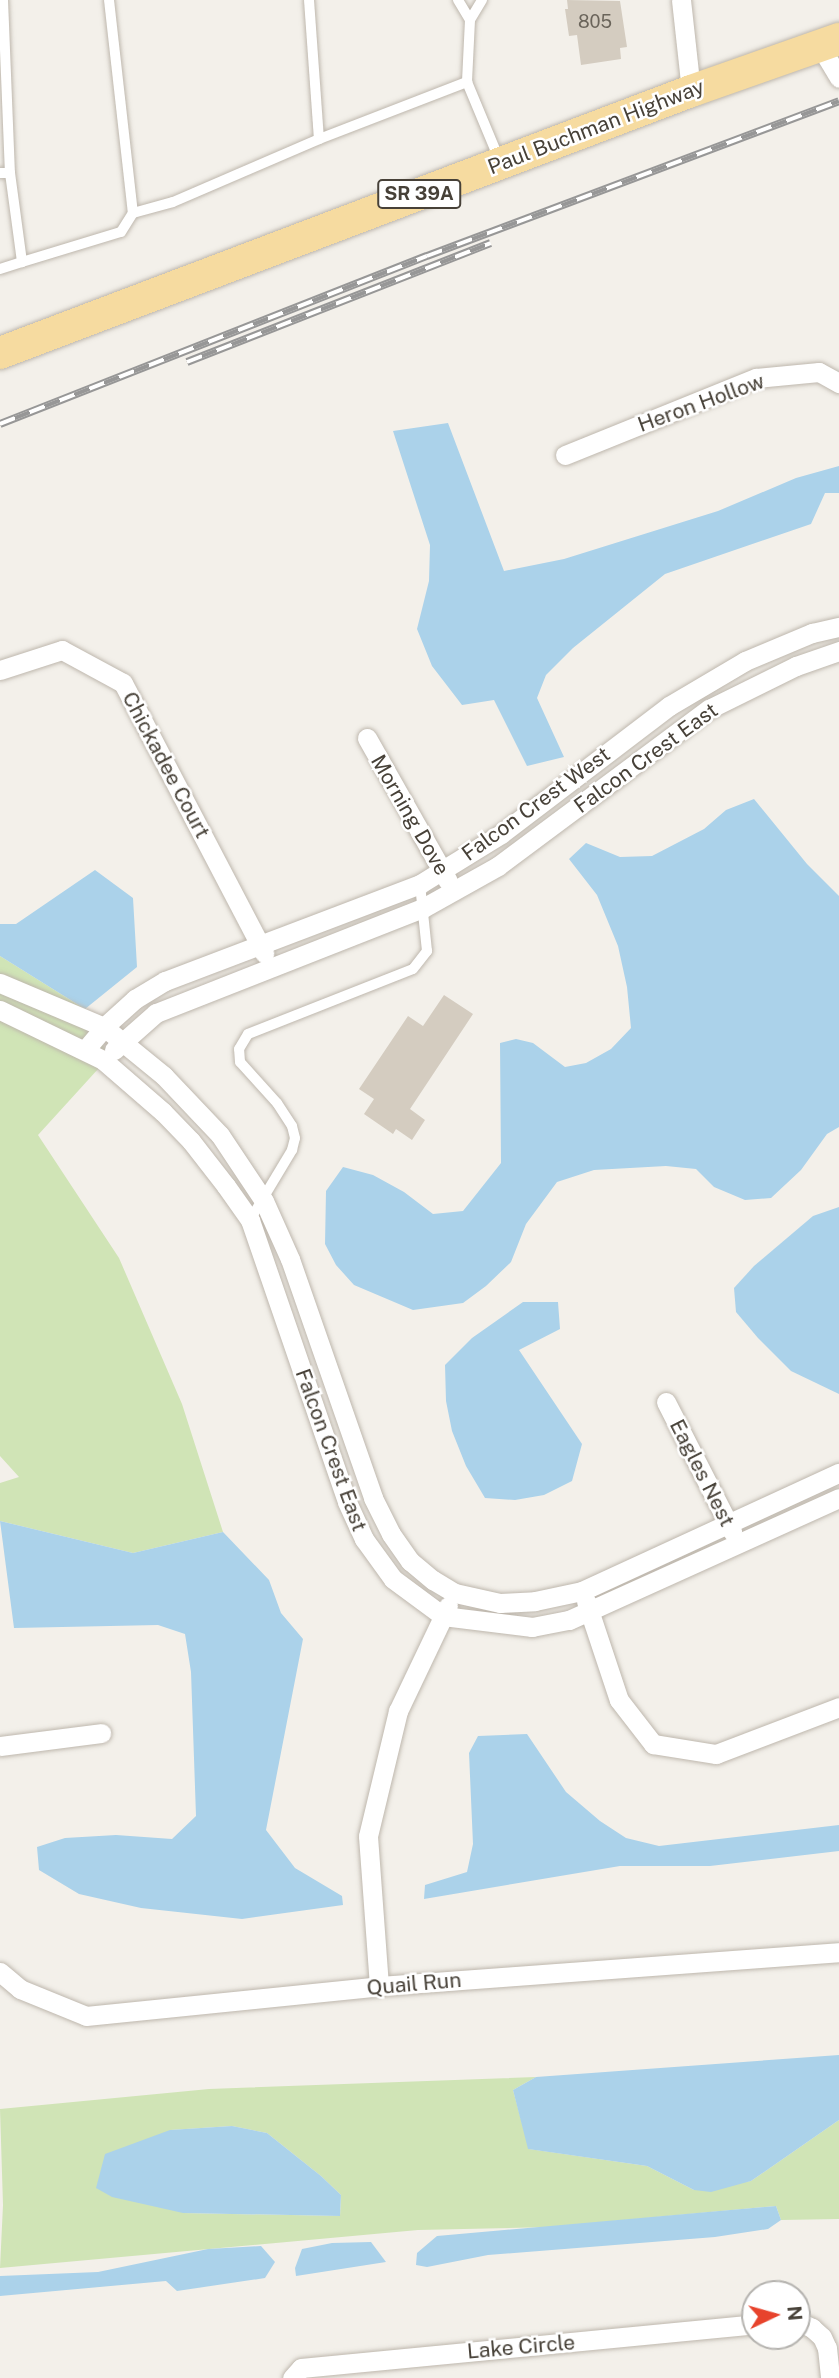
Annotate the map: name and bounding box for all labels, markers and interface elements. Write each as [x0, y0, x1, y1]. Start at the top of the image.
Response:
house number: 805 [578, 11, 612, 33]
street label: Paul Buchman Highway [484, 74, 708, 180]
road number: SR 39A [377, 178, 461, 210]
street label: Heron Hollow [634, 368, 768, 438]
street label: Chickadee Court [117, 687, 215, 843]
street label: Falcon Crest East [569, 698, 723, 818]
street label: Falcon Crest West [457, 742, 615, 866]
street label: Morning Dove [365, 750, 455, 880]
street label: Falcon Crest East [290, 1365, 372, 1535]
street label: Eagles Nest [664, 1415, 740, 1531]
street label: Quail Run [366, 1967, 462, 2001]
north arrow [741, 2280, 811, 2350]
text: N [783, 2305, 807, 2322]
street label: Lake Circle [466, 2330, 576, 2364]

